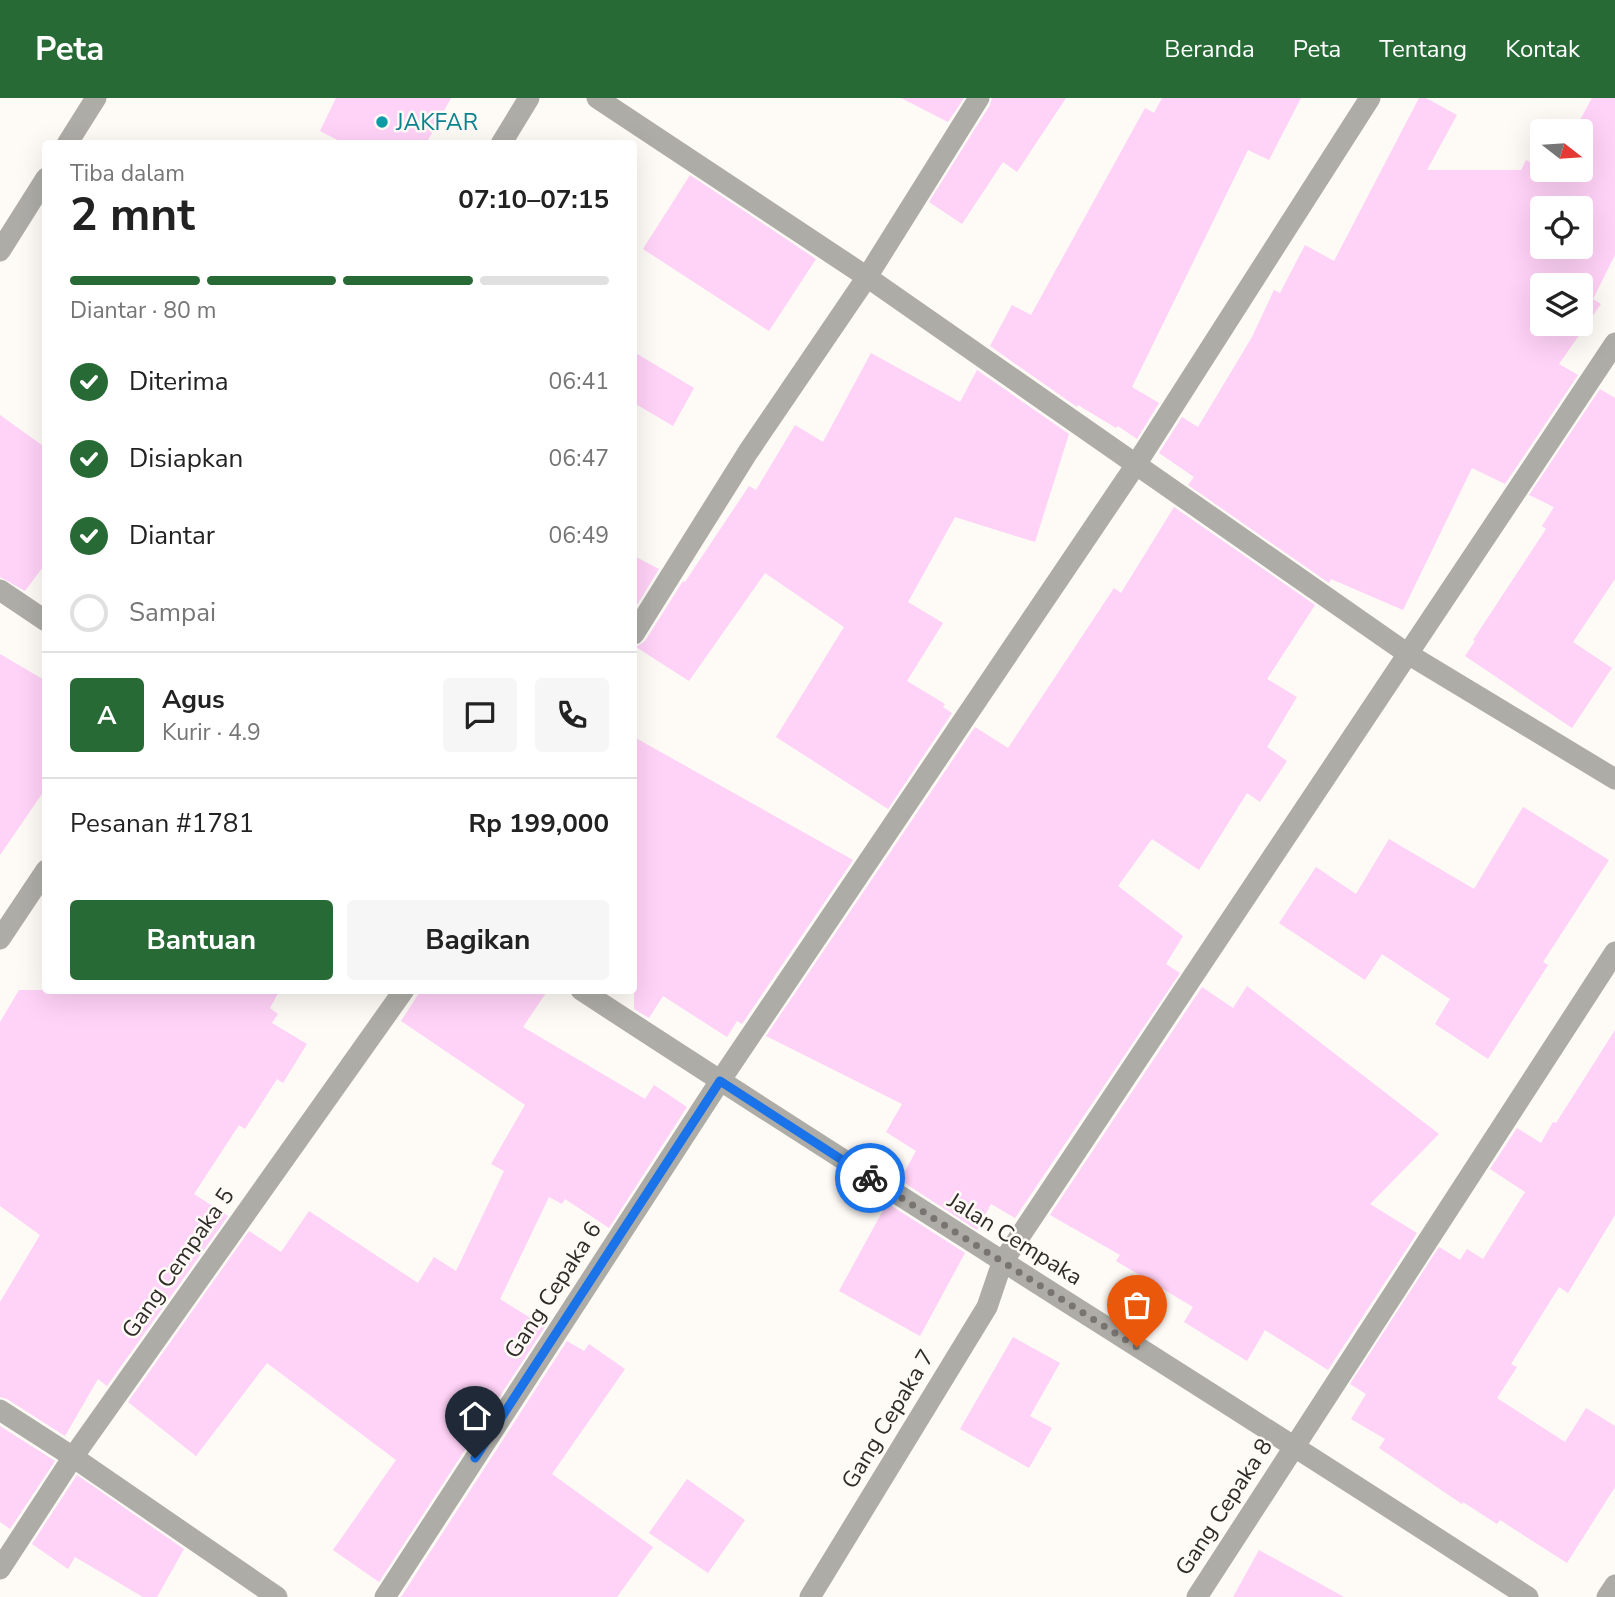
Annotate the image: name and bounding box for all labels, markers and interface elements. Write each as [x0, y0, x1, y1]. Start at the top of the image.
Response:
text: Peta [35, 27, 104, 72]
text: Beranda [1164, 33, 1255, 65]
text: Peta [1293, 33, 1341, 65]
text: Tentang [1379, 33, 1467, 65]
text: Kontak [1505, 33, 1580, 65]
place label: JAKFAR [395, 107, 478, 138]
marker: JAKFAR [374, 114, 390, 130]
north arrow [1530, 119, 1592, 182]
map controls [1530, 119, 1593, 336]
text: Tiba dalam [70, 158, 185, 189]
text: 07:10–07:15 [458, 182, 609, 217]
text: 2 mnt [70, 183, 195, 246]
button: locate [1530, 196, 1593, 259]
button: layers [1530, 273, 1593, 336]
text: Diantar · 80 m [70, 295, 216, 326]
icon: check [70, 363, 108, 401]
text: Diterima [129, 364, 229, 399]
text: 06:41 [549, 366, 609, 397]
icon: check [70, 440, 108, 478]
text: Disiapkan [129, 441, 243, 476]
text: 06:47 [549, 443, 609, 474]
icon: check [70, 517, 108, 555]
text: Diantar [129, 518, 215, 553]
text: 06:49 [549, 520, 609, 551]
text: Sampai [129, 595, 216, 630]
button: chat [443, 678, 517, 752]
button: phone [535, 678, 609, 752]
text: Agus [162, 682, 225, 717]
text: A [97, 698, 117, 733]
text: Kurir · 4.9 [162, 717, 261, 748]
text: Pesanan #1781 [70, 806, 254, 841]
text: Rp 199,000 [468, 806, 609, 841]
button: Bantuan [70, 900, 333, 980]
button: Bagikan [347, 900, 609, 980]
courier [835, 1143, 905, 1213]
icon: bike [851, 1159, 889, 1197]
street label: Gang Cempaka 5 [115, 1182, 241, 1344]
street label: Jalan Cempaka [941, 1185, 1088, 1293]
street label: Gang Cepaka 6 [497, 1216, 609, 1364]
pin [1107, 1275, 1167, 1347]
icon: bag [1118, 1286, 1156, 1324]
street label: Gang Cepaka 7 [834, 1344, 942, 1494]
pin [445, 1386, 505, 1458]
icon: home [456, 1397, 494, 1435]
street label: Gang Cepaka 8 [1168, 1433, 1280, 1581]

